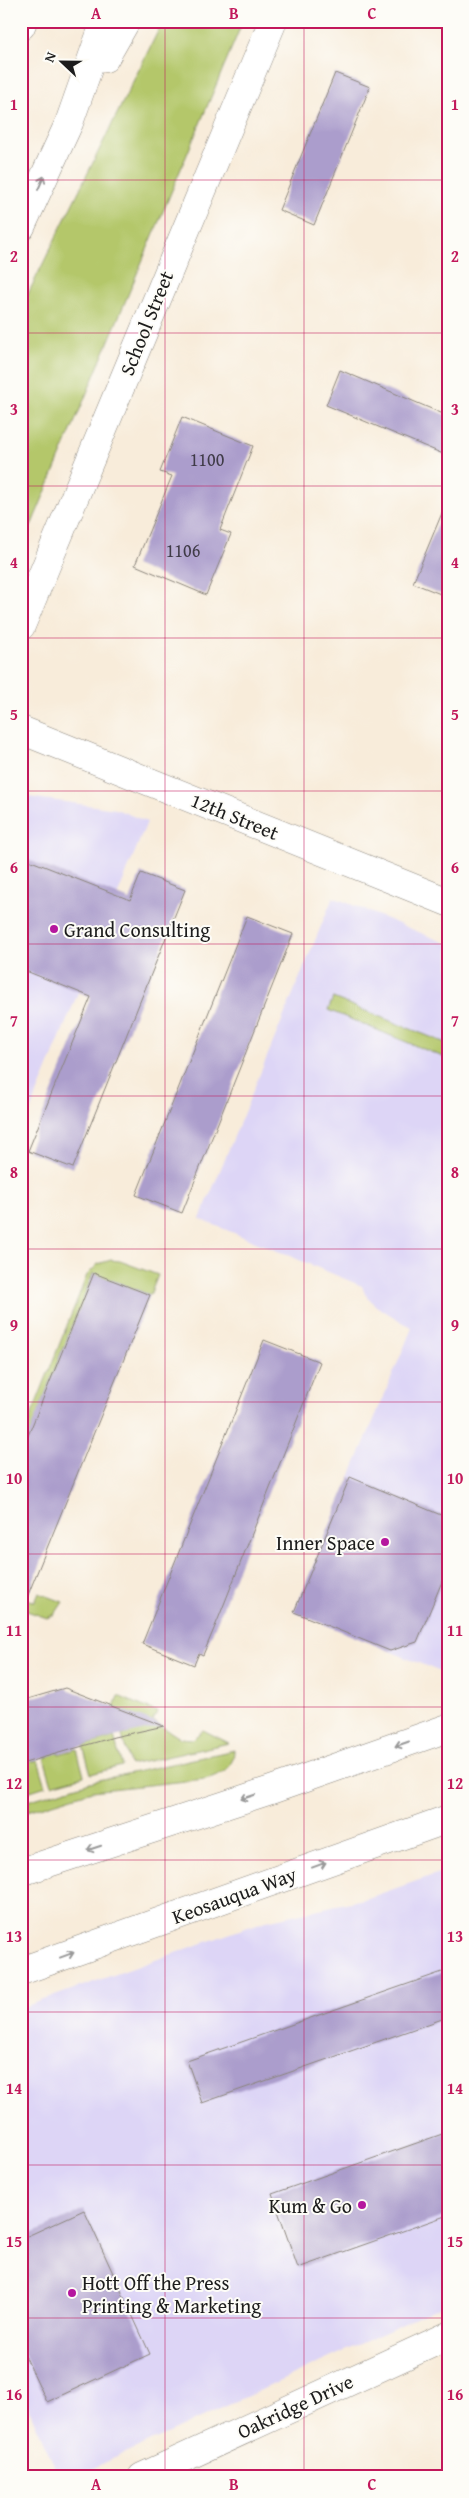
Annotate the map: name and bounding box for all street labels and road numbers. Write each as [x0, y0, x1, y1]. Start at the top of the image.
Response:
street label: School Street [112, 266, 180, 380]
street label: 12th Street [187, 785, 283, 847]
street label: Keosauqua Way [168, 1859, 300, 1931]
street label: Oakridge Drive [232, 2366, 358, 2446]

